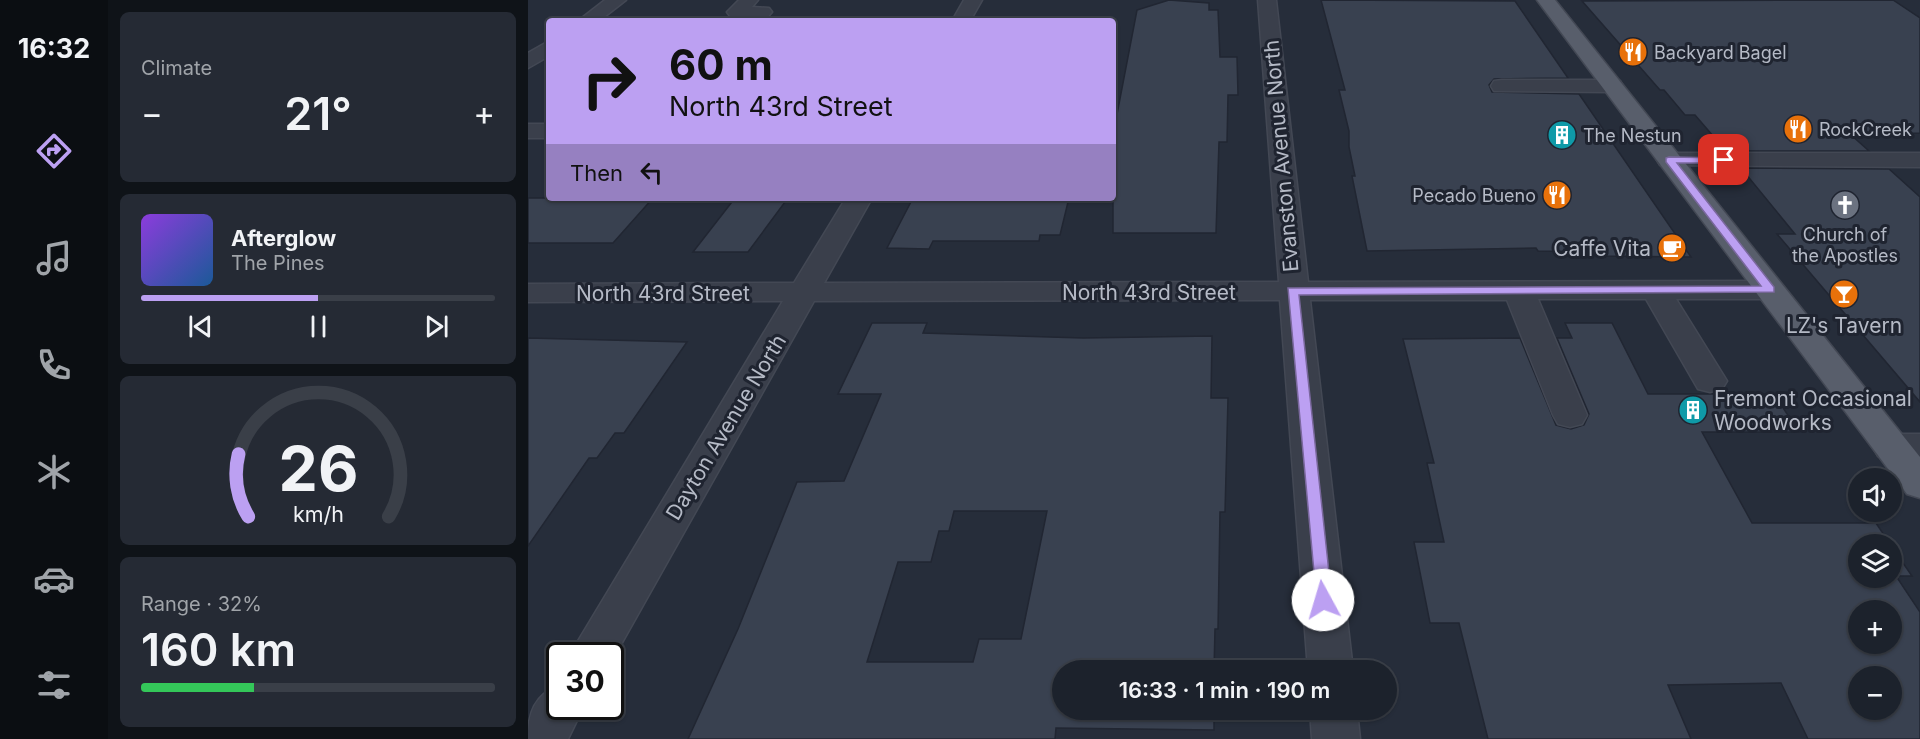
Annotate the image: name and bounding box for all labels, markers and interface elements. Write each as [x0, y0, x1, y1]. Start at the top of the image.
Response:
text: 16:32 [18, 32, 90, 65]
restaurant icon: Backyard Bagel [1617, 36, 1649, 68]
text: 60 m [669, 39, 773, 90]
street label: Evanston Avenue North [1258, 39, 1304, 273]
icon: right [570, 42, 648, 120]
place label: Backyard Bagel [1654, 42, 1787, 63]
text: Climate [141, 56, 212, 80]
text: 21° [284, 86, 352, 141]
text: North 43rd Street [669, 90, 893, 123]
text: − [141, 93, 163, 133]
text: + [473, 93, 495, 133]
restaurant icon: RockCreek [1782, 113, 1814, 145]
building icon: The Nestun [1546, 119, 1578, 151]
place label: RockCreek [1819, 119, 1912, 140]
place label: The Nestun [1583, 125, 1682, 146]
icon: directions [33, 130, 75, 172]
pin [1698, 134, 1749, 185]
icon: arrive [1707, 143, 1740, 176]
icon: left [635, 156, 668, 189]
text: Then [570, 160, 623, 186]
restaurant icon: Pecado Bueno [1541, 179, 1573, 211]
place label: Pecado Bueno [1412, 185, 1536, 206]
church icon: Church of the Apostles [1829, 189, 1861, 221]
place label: Church of the Apostles [1792, 224, 1898, 266]
text: Afterglow [231, 225, 336, 251]
cafe icon: Caffe Vita [1656, 232, 1688, 264]
place label: Caffe Vita [1553, 236, 1651, 261]
icon: music [33, 237, 75, 279]
text: The Pines [231, 251, 325, 275]
bar icon: LZ's Tavern [1828, 278, 1860, 310]
street label: North 43rd Street [1062, 280, 1236, 305]
street label: North 43rd Street [576, 281, 750, 306]
icon: previous [184, 310, 217, 343]
icon: pause [302, 310, 335, 343]
icon: next [420, 310, 453, 343]
place label: LZ's Tavern [1786, 313, 1902, 338]
street label: Dayton Avenue North [661, 330, 791, 524]
icon: phone [33, 344, 75, 386]
place label: Fremont Occasional Woodworks [1714, 386, 1912, 435]
building icon: Fremont Occasional Woodworks [1677, 394, 1709, 426]
text: 26 [278, 432, 358, 507]
icon: climate [33, 451, 75, 493]
map controls [1848, 468, 1902, 720]
button: sound [1848, 468, 1902, 522]
text: km/h [293, 502, 343, 528]
button: layers [1848, 534, 1902, 588]
icon: car [33, 558, 75, 600]
position arrow [1291, 568, 1355, 632]
text: Range · 32% [141, 592, 262, 616]
button: + [1848, 600, 1902, 654]
text: 160 km [141, 622, 296, 677]
speed limit sign: 30 [546, 642, 624, 720]
icon: filters [33, 664, 75, 706]
button: − [1848, 666, 1902, 720]
text: 16:33 · 1 min · 190 m [1119, 677, 1330, 703]

